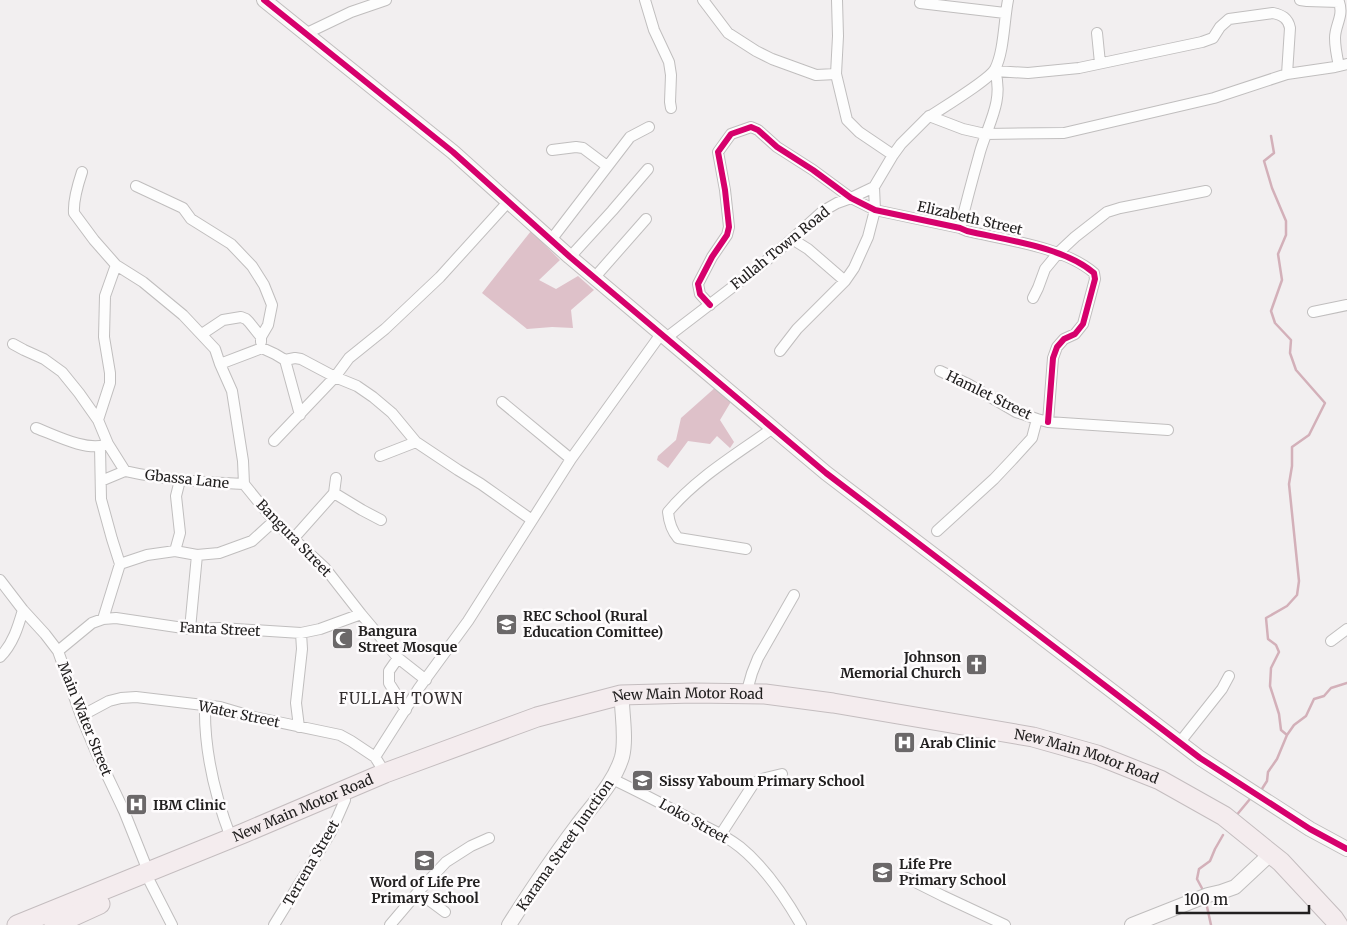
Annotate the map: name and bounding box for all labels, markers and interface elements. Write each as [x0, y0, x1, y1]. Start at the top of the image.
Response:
street label: Elizabeth Street [916, 197, 1025, 239]
street label: Fullah Town Road [727, 202, 833, 293]
street label: Hamlet Street [943, 367, 1035, 424]
street label: Gbassa Lane [144, 466, 230, 492]
street label: Bangura Street [253, 496, 336, 581]
place label: REC School (Rural Education Comittee) [523, 607, 663, 641]
school or university icon: REC School (Rural Education Comittee) [495, 612, 519, 636]
street label: Fanta Street [179, 618, 261, 640]
place label: Bangura Street Mosque [358, 622, 458, 656]
mosque icon: Bangura Street Mosque [330, 627, 354, 651]
place label: Johnson Memorial Church [840, 648, 962, 682]
church icon: Johnson Memorial Church [965, 653, 989, 677]
street label: Main Water Street [54, 659, 116, 779]
street label: New Main Motor Road [611, 684, 764, 706]
district label: FULLAH TOWN [339, 689, 463, 708]
street label: Water Street [196, 696, 282, 732]
street label: New Main Motor Road [1013, 725, 1162, 788]
hospital icon: Arab Clinic [892, 731, 916, 755]
place label: Arab Clinic [919, 734, 996, 752]
school or university icon: Sissy Yaboum Primary School [631, 769, 655, 793]
street label: New Main Motor Road [230, 770, 376, 846]
place label: Sissy Yaboum Primary School [659, 772, 865, 790]
street label: Karama Street Junction [513, 776, 617, 914]
hospital icon: IBM Clinic [125, 793, 149, 817]
street label: Loko Street [656, 794, 732, 848]
place label: IBM Clinic [153, 796, 226, 814]
street label: Terrena Street [279, 816, 343, 909]
school or university icon: Word of Life Pre Primary School [413, 848, 437, 872]
place label: Life Pre Primary School [899, 855, 1007, 889]
school or university icon: Life Pre Primary School [871, 860, 895, 884]
place label: Word of Life Pre Primary School [369, 873, 481, 907]
scale bar [1177, 882, 1310, 914]
text: 100 m [1184, 890, 1228, 909]

